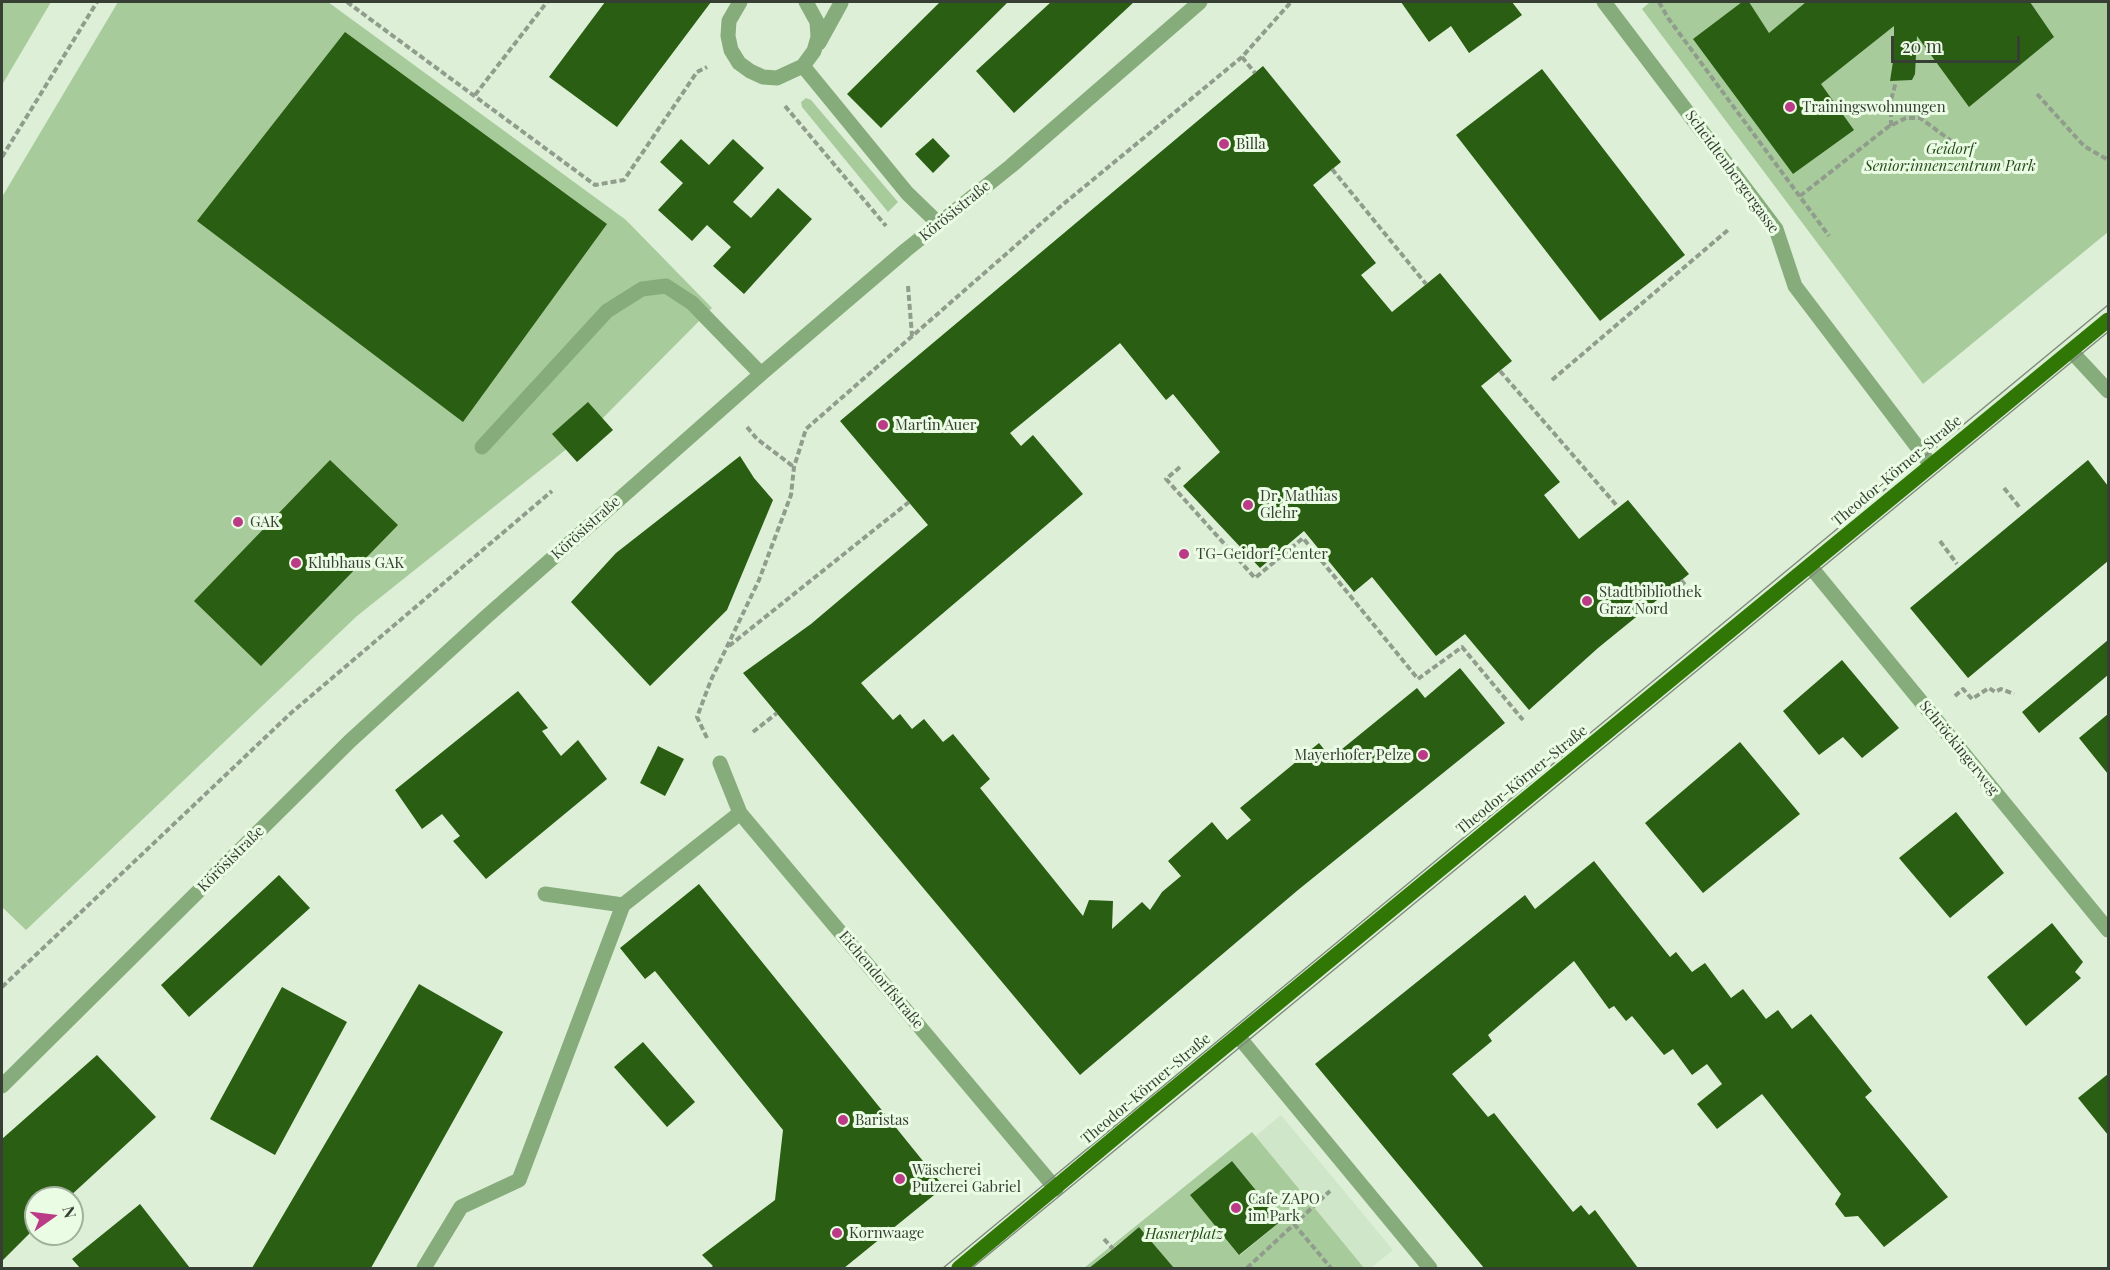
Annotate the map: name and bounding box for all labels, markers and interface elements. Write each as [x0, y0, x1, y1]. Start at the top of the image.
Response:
scale bar [1894, 24, 2023, 62]
text: 20 m [1902, 34, 1942, 58]
place label: Trainingswohnungen [1802, 98, 1946, 116]
marker: Trainingswohnungen [1783, 100, 1797, 114]
street label: Scheidtenbergergasse [1681, 107, 1783, 237]
place label: Billa [1236, 135, 1266, 153]
marker: Billa [1217, 137, 1231, 151]
park label: Geidorf Senior:innenzentrum Park [1864, 140, 2036, 175]
street label: Körösistraße [916, 177, 994, 245]
street label: Theodor-Körner-Straße [1829, 412, 1965, 530]
place label: Martin Auer [895, 416, 977, 434]
marker: Martin Auer [876, 418, 890, 432]
place label: Dr. Mathias Glehr [1260, 487, 1338, 522]
street label: Körösistraße [548, 492, 624, 564]
marker: Dr. Mathias Glehr [1241, 498, 1255, 512]
place label: GAK [250, 513, 280, 531]
marker: GAK [231, 515, 245, 529]
place label: TG-Geidorf-Center [1196, 545, 1328, 563]
marker: TG-Geidorf-Center [1177, 547, 1191, 561]
place label: Klubhaus GAK [308, 554, 404, 572]
marker: Klubhaus GAK [289, 556, 303, 570]
place label: Stadtbibliothek Graz Nord [1599, 583, 1702, 618]
marker: Stadtbibliothek Graz Nord [1580, 594, 1594, 608]
street label: Schröckingerweg [1915, 697, 2003, 799]
street label: Theodor-Körner-Straße [1453, 722, 1591, 838]
place label: Mayerhofer Pelze [1294, 746, 1411, 764]
marker: Mayerhofer Pelze [1416, 748, 1430, 762]
street label: Körösistraße [194, 822, 268, 896]
street label: Eichendorffstraße [835, 927, 927, 1033]
street label: Theodor-Körner-Straße [1078, 1030, 1214, 1148]
place label: Baristas [855, 1111, 909, 1129]
marker: Baristas [836, 1113, 850, 1127]
place label: Wäscherei Putzerei Gabriel [912, 1161, 1021, 1196]
marker: Wäscherei Putzerei Gabriel [893, 1172, 907, 1186]
north arrow [24, 1186, 84, 1246]
place label: Cafe ZAPO im Park [1248, 1190, 1320, 1225]
marker: Cafe ZAPO im Park [1229, 1201, 1243, 1215]
text: N [58, 1204, 82, 1220]
place label: Kornwaage [849, 1224, 924, 1242]
park label: Hasnerplatz [1145, 1225, 1223, 1243]
marker: Kornwaage [830, 1226, 844, 1240]

